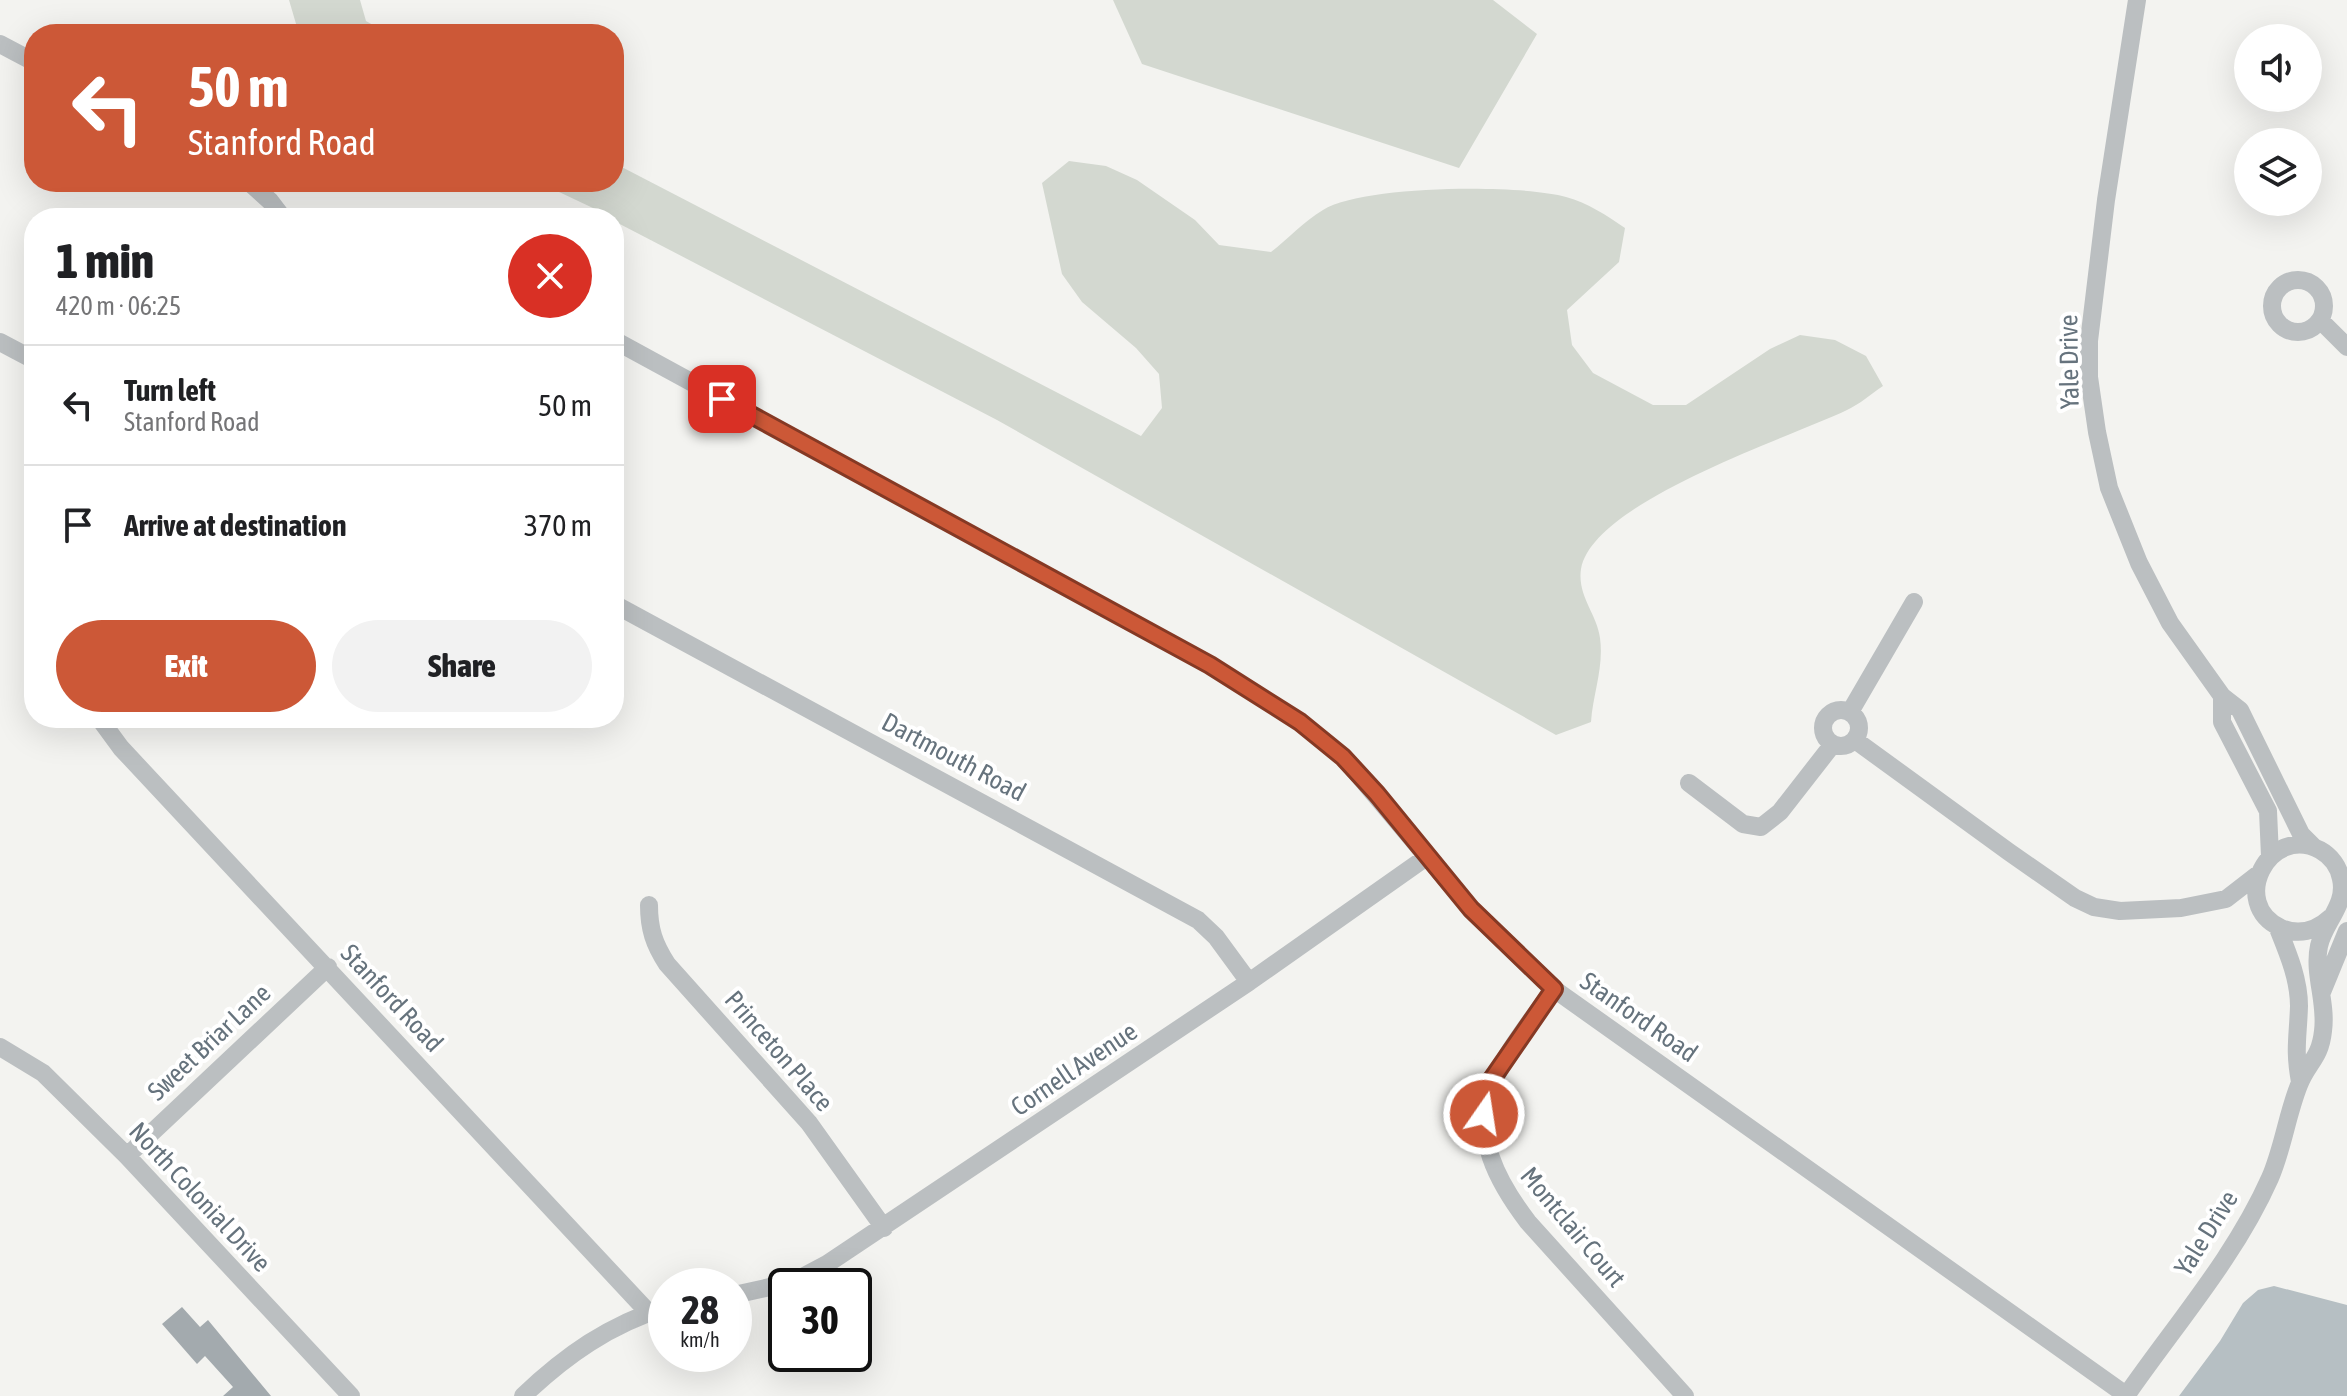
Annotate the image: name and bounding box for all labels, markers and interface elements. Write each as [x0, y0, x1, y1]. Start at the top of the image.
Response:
map controls [2234, 24, 2322, 216]
button: sound [2234, 24, 2322, 112]
text: 50 m [188, 55, 289, 119]
icon: left [56, 56, 160, 160]
text: Stanford Road [188, 121, 376, 163]
button: layers [2234, 128, 2322, 216]
text: 1 min [56, 233, 154, 288]
button: close [508, 234, 592, 318]
text: 420 m · 06:25 [56, 291, 181, 321]
street label: Yale Drive [2053, 314, 2085, 410]
pin [688, 365, 756, 433]
text: Turn left [124, 373, 216, 407]
icon: arrive [700, 377, 744, 421]
icon: left [56, 383, 100, 427]
text: 50 m [538, 388, 592, 422]
text: Stanford Road [124, 407, 260, 437]
icon: arrive [56, 503, 100, 547]
text: Arrive at destination [124, 508, 346, 542]
text: 370 m [524, 508, 592, 542]
button: Exit [56, 620, 316, 712]
button: Share [332, 620, 592, 712]
street label: Dartmouth Road [877, 707, 1031, 807]
street label: Stanford Road [335, 938, 449, 1058]
street label: Stanford Road [1575, 966, 1703, 1068]
street label: Sweet Briar Lane [142, 978, 276, 1106]
street label: Princeton Place [719, 985, 839, 1117]
street label: Cornell Avenue [1005, 1016, 1143, 1122]
position arrow [1442, 1072, 1526, 1156]
street label: North Colonial Drive [123, 1116, 277, 1278]
street label: Montclair Court [1514, 1161, 1632, 1293]
street label: Yale Drive [2168, 1185, 2244, 1281]
speed limit sign: 30 [768, 1268, 872, 1372]
text: 28 [681, 1287, 719, 1332]
text: km/h [680, 1328, 720, 1351]

